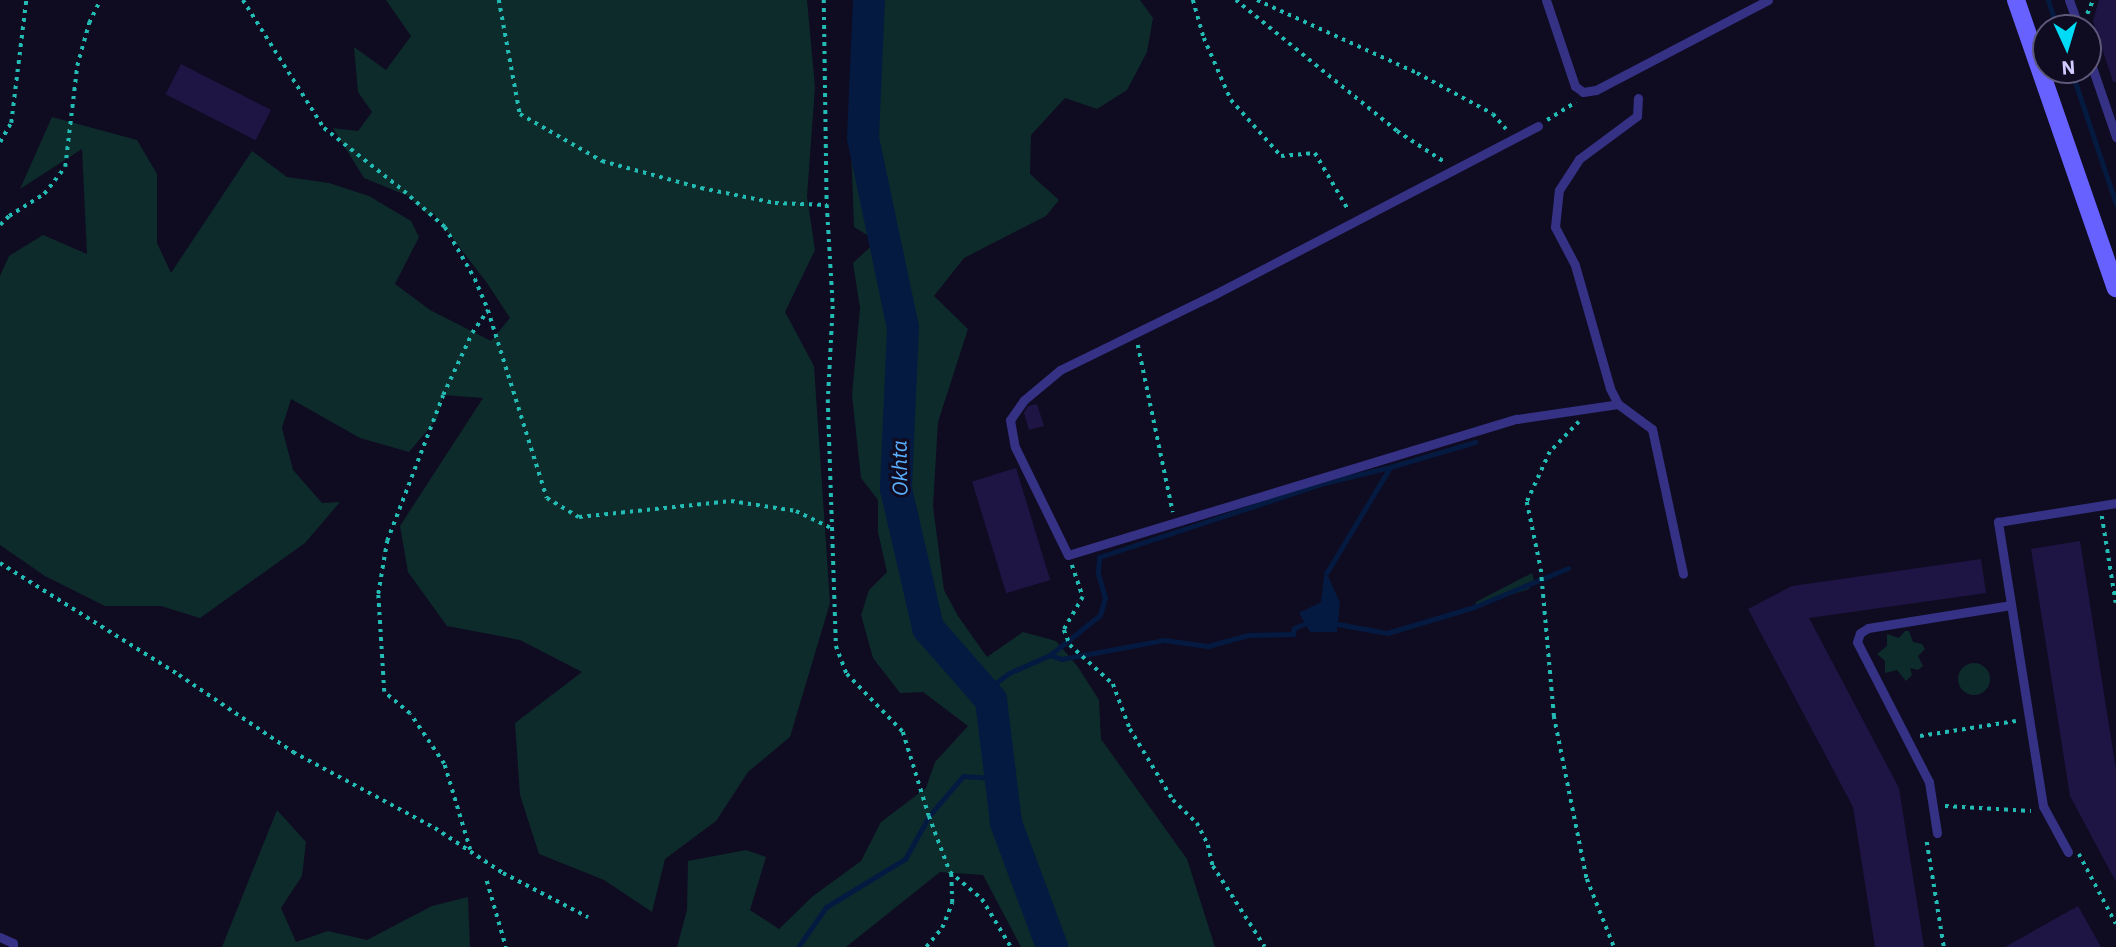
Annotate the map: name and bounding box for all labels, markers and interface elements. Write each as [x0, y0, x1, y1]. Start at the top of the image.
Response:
north arrow [2032, 14, 2102, 84]
text: N [2061, 56, 2076, 80]
water label: Okhta [886, 440, 912, 496]

